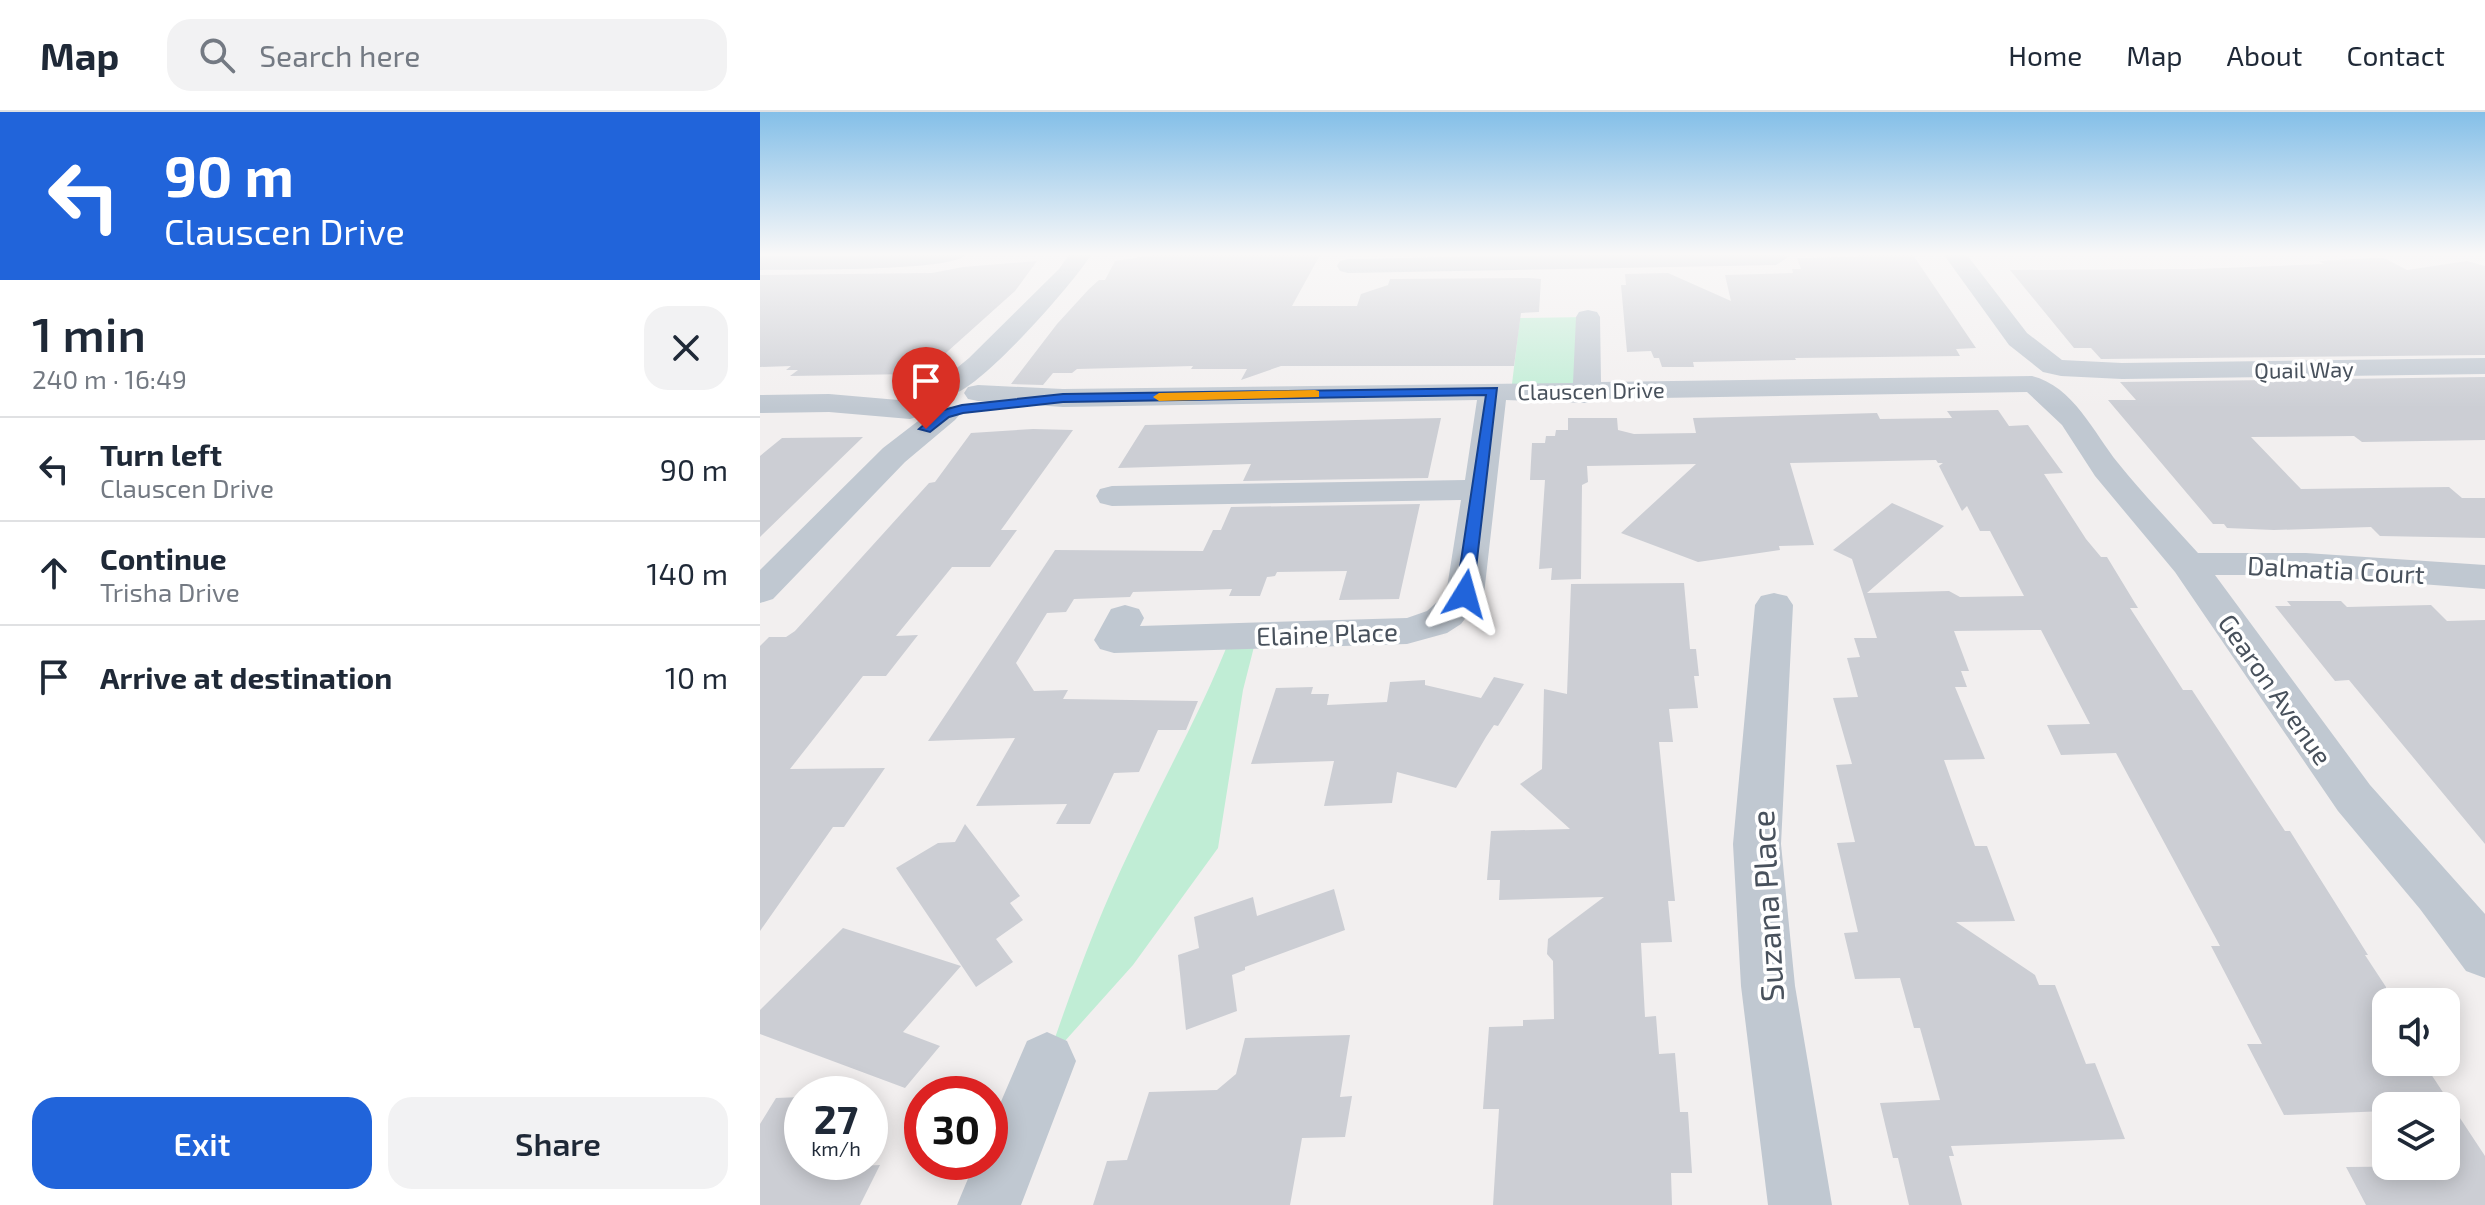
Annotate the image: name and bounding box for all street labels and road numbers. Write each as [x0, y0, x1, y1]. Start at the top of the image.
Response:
street label: Quail Way [2254, 355, 2354, 384]
street label: Clauscen Drive [1517, 376, 1665, 404]
street label: Dalmatia Court [2247, 549, 2426, 589]
street label: Gearon Avenue [2213, 608, 2339, 770]
street label: Elaine Place [1256, 615, 1398, 651]
street label: Suzana Place [1742, 809, 1790, 1003]

